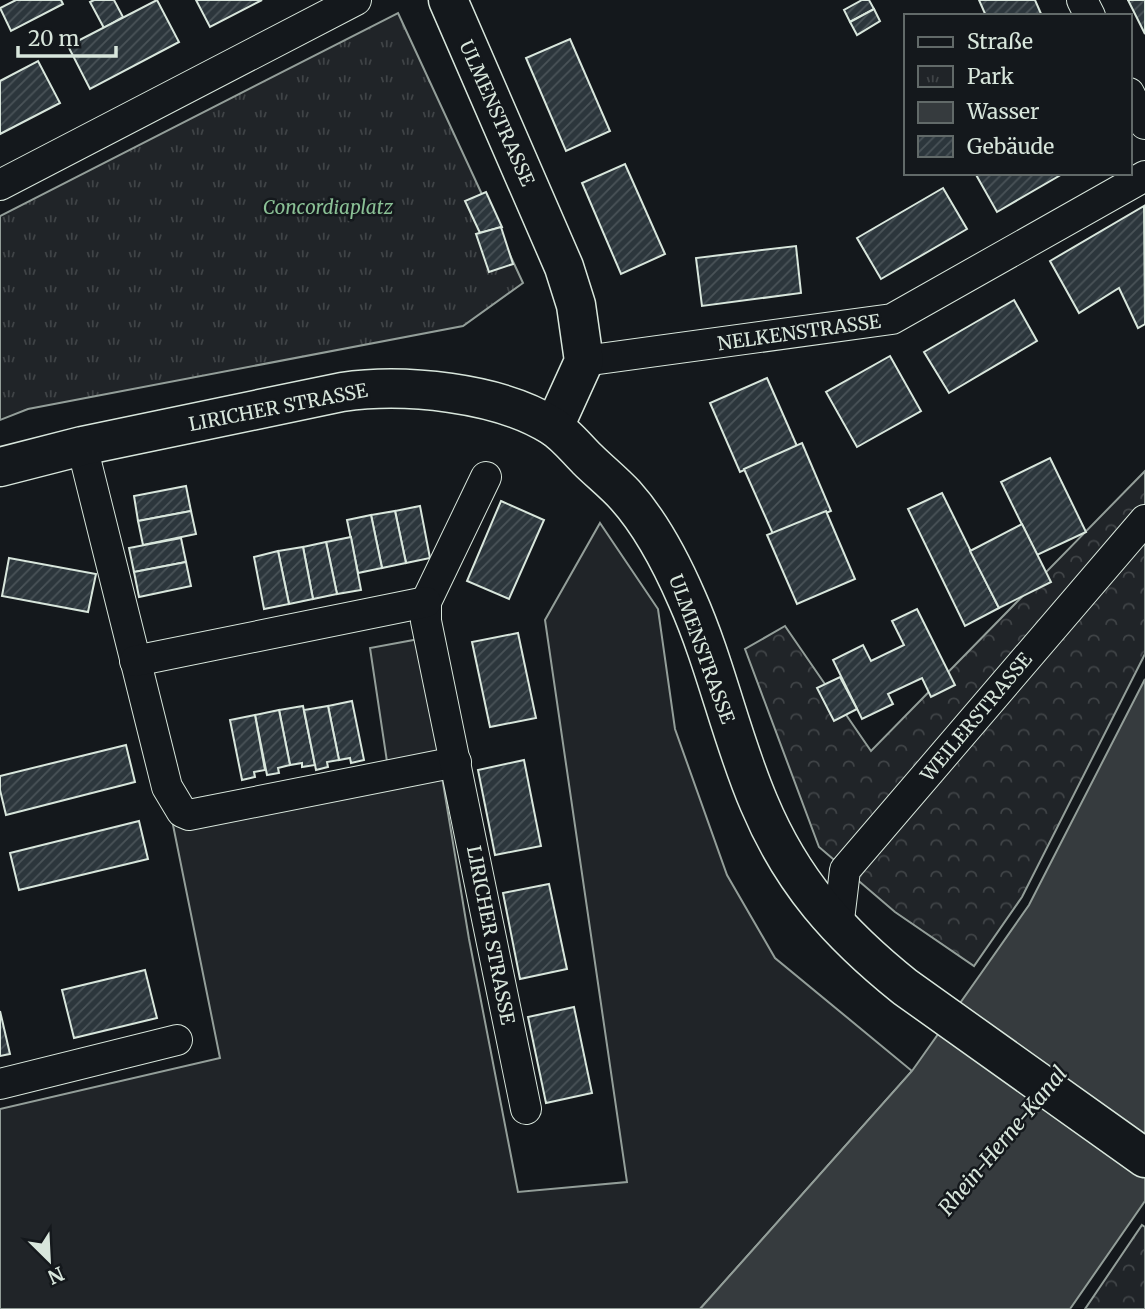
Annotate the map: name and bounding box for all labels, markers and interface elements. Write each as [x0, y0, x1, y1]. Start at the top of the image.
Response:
scale bar [18, 14, 116, 58]
legend [904, 14, 1131, 175]
text: 20 m [28, 25, 80, 52]
text: Straße [967, 28, 1033, 55]
street label: ULMENSTRASSE [454, 36, 540, 190]
text: Park [967, 63, 1014, 90]
text: Wasser [966, 98, 1039, 125]
text: Gebäude [967, 133, 1054, 160]
park label: Concordiaplatz [263, 195, 394, 219]
street label: NELKENSTRASSE [716, 309, 882, 355]
street label: LIRICHER STRASSE [187, 378, 369, 436]
street label: ULMENSTRASSE [664, 571, 740, 727]
street label: WEILERSTRASSE [914, 648, 1037, 787]
street label: LIRICHER STRASSE [462, 844, 520, 1026]
water label: Rhein-Herne-Kanal [932, 1061, 1073, 1221]
north arrow [14, 1225, 84, 1295]
text: N [44, 1262, 68, 1290]

